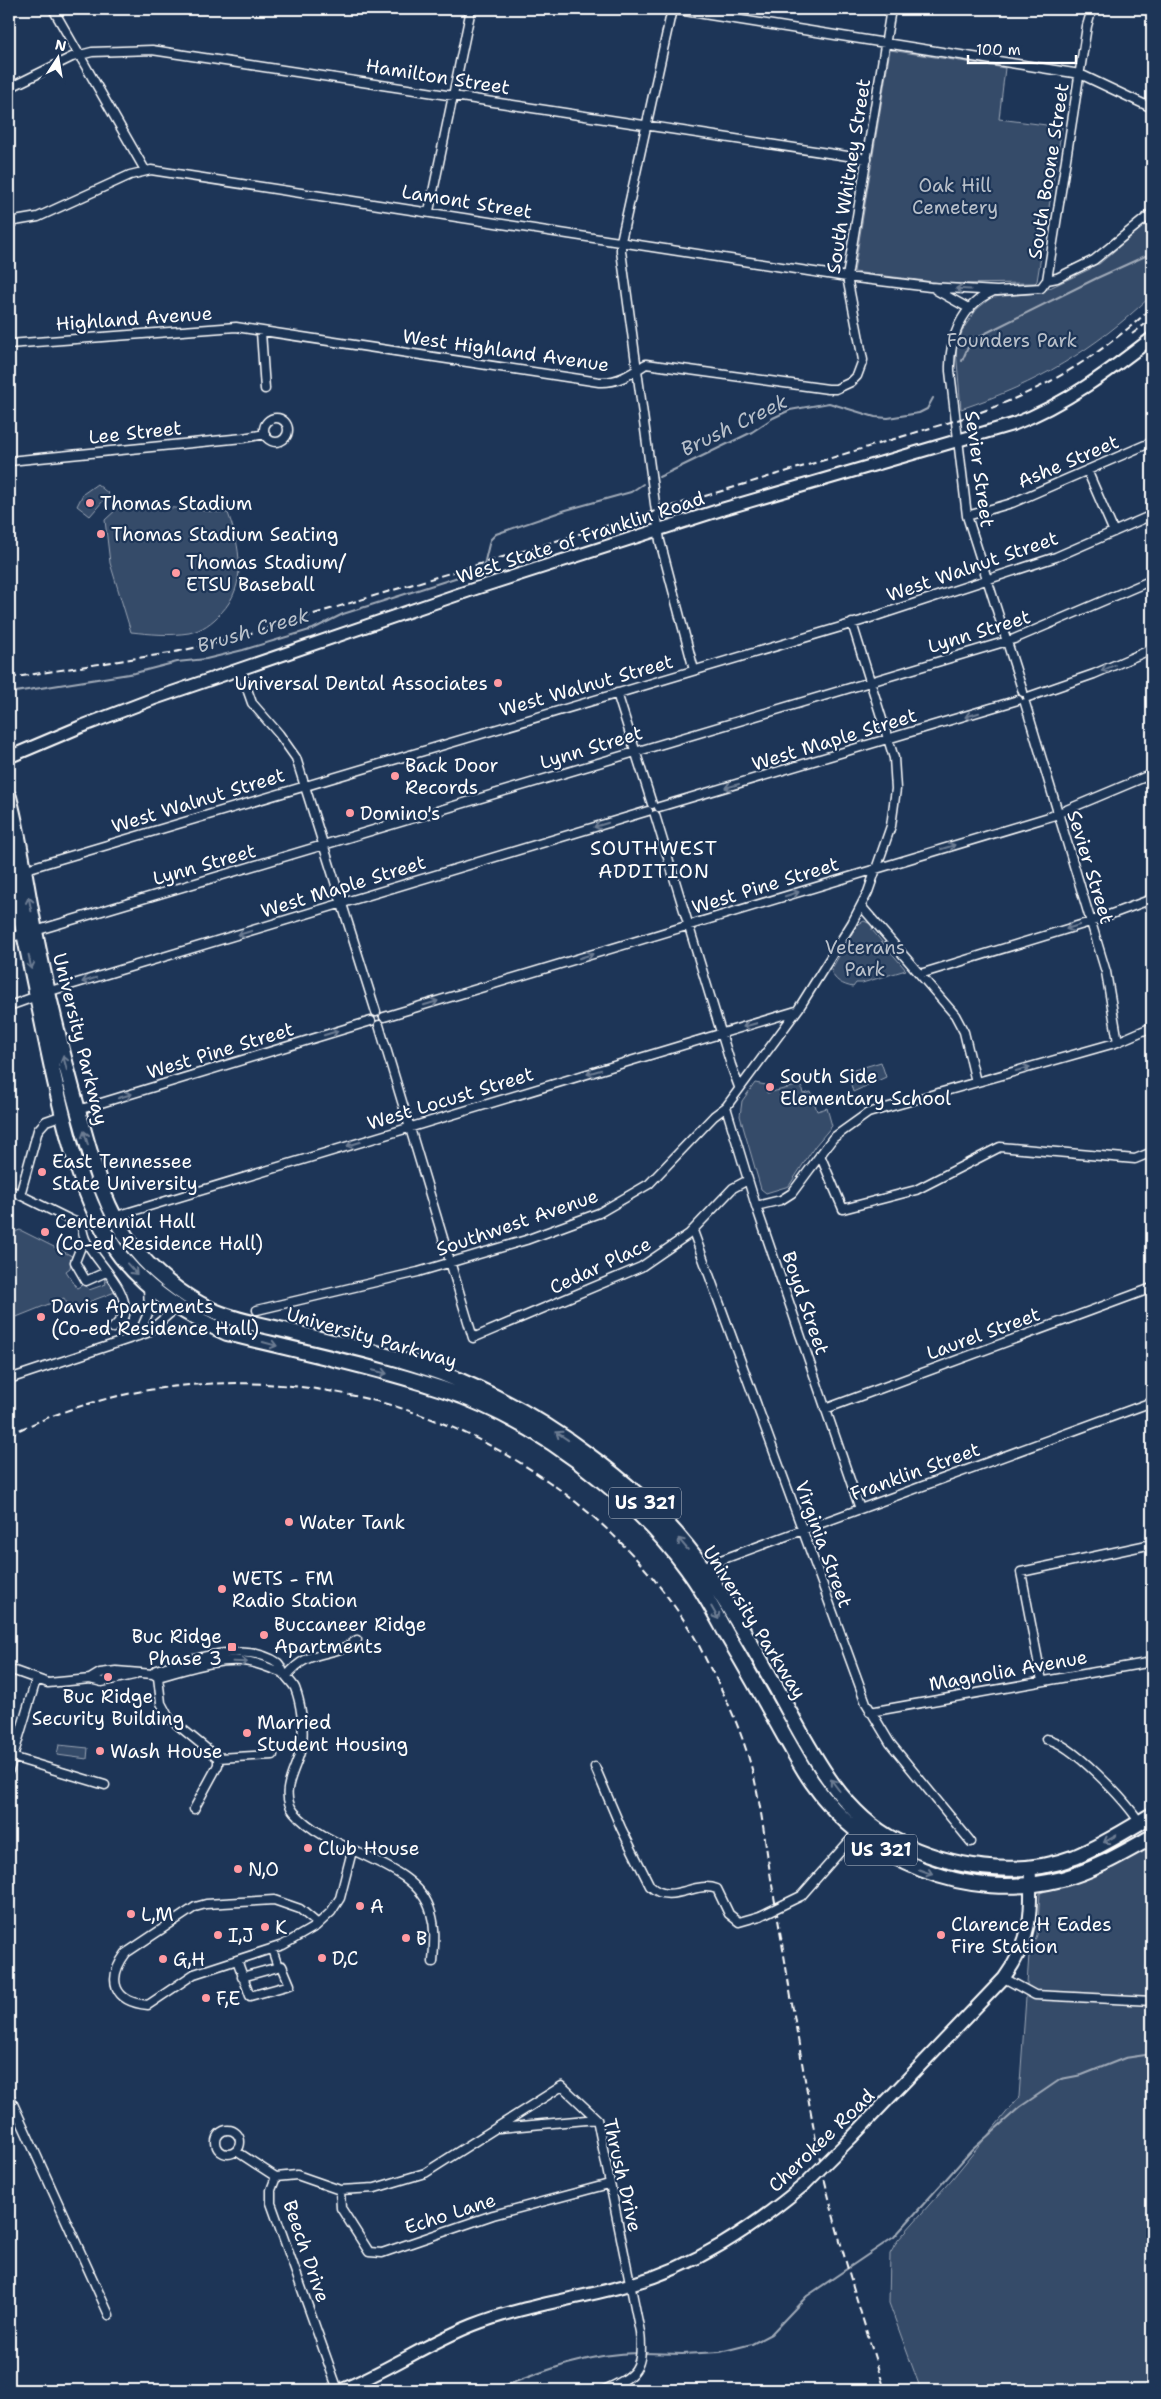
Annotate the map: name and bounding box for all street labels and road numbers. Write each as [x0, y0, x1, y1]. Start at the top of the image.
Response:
street label: Hamilton Street [364, 53, 512, 100]
street label: South Whitney Street [821, 77, 876, 275]
street label: South Boone Street [1022, 81, 1075, 261]
street label: Lamont Street [400, 179, 534, 224]
street label: Highland Avenue [55, 301, 213, 336]
street label: West Highland Avenue [401, 324, 611, 377]
street label: Sevier Street [959, 409, 1000, 529]
street label: Lee Street [87, 415, 183, 450]
street label: Ashe Street [1014, 429, 1123, 494]
street label: West State of Franklin Road [453, 485, 707, 589]
street label: West Walnut Street [883, 525, 1061, 608]
street label: Lynn Street [925, 604, 1033, 659]
street label: West Walnut Street [496, 649, 676, 722]
street label: West Maple Street [749, 703, 920, 776]
street label: Lynn Street [537, 720, 645, 775]
street label: West Walnut Street [109, 762, 288, 839]
street label: Sevier Street [1061, 807, 1120, 927]
street label: Lynn Street [150, 838, 259, 891]
street label: West Maple Street [258, 850, 429, 923]
street label: West Pine Street [689, 851, 842, 920]
street label: University Parkway [47, 951, 114, 1128]
street label: West Pine Street [144, 1016, 297, 1085]
street label: West Locust Street [364, 1061, 536, 1136]
street label: Southwest Avenue [433, 1183, 601, 1262]
street label: Cedar Place [545, 1231, 655, 1300]
street label: Boyd Street [776, 1248, 835, 1358]
street label: University Parkway [284, 1301, 460, 1374]
street label: Laurel Street [923, 1301, 1043, 1366]
street label: Franklin Street [847, 1436, 983, 1507]
street label: Virginia Street [789, 1477, 858, 1611]
road number: US 321 [609, 1488, 681, 1519]
street label: University Parkway [697, 1541, 812, 1704]
street label: Magnolia Avenue [927, 1644, 1089, 1697]
road number: US 321 [845, 1834, 917, 1866]
street label: Cherokee Road [763, 2083, 880, 2197]
street label: Thrush Drive [597, 2116, 648, 2234]
street label: Echo Lane [401, 2187, 499, 2240]
street label: Beech Drive [277, 2197, 336, 2306]

